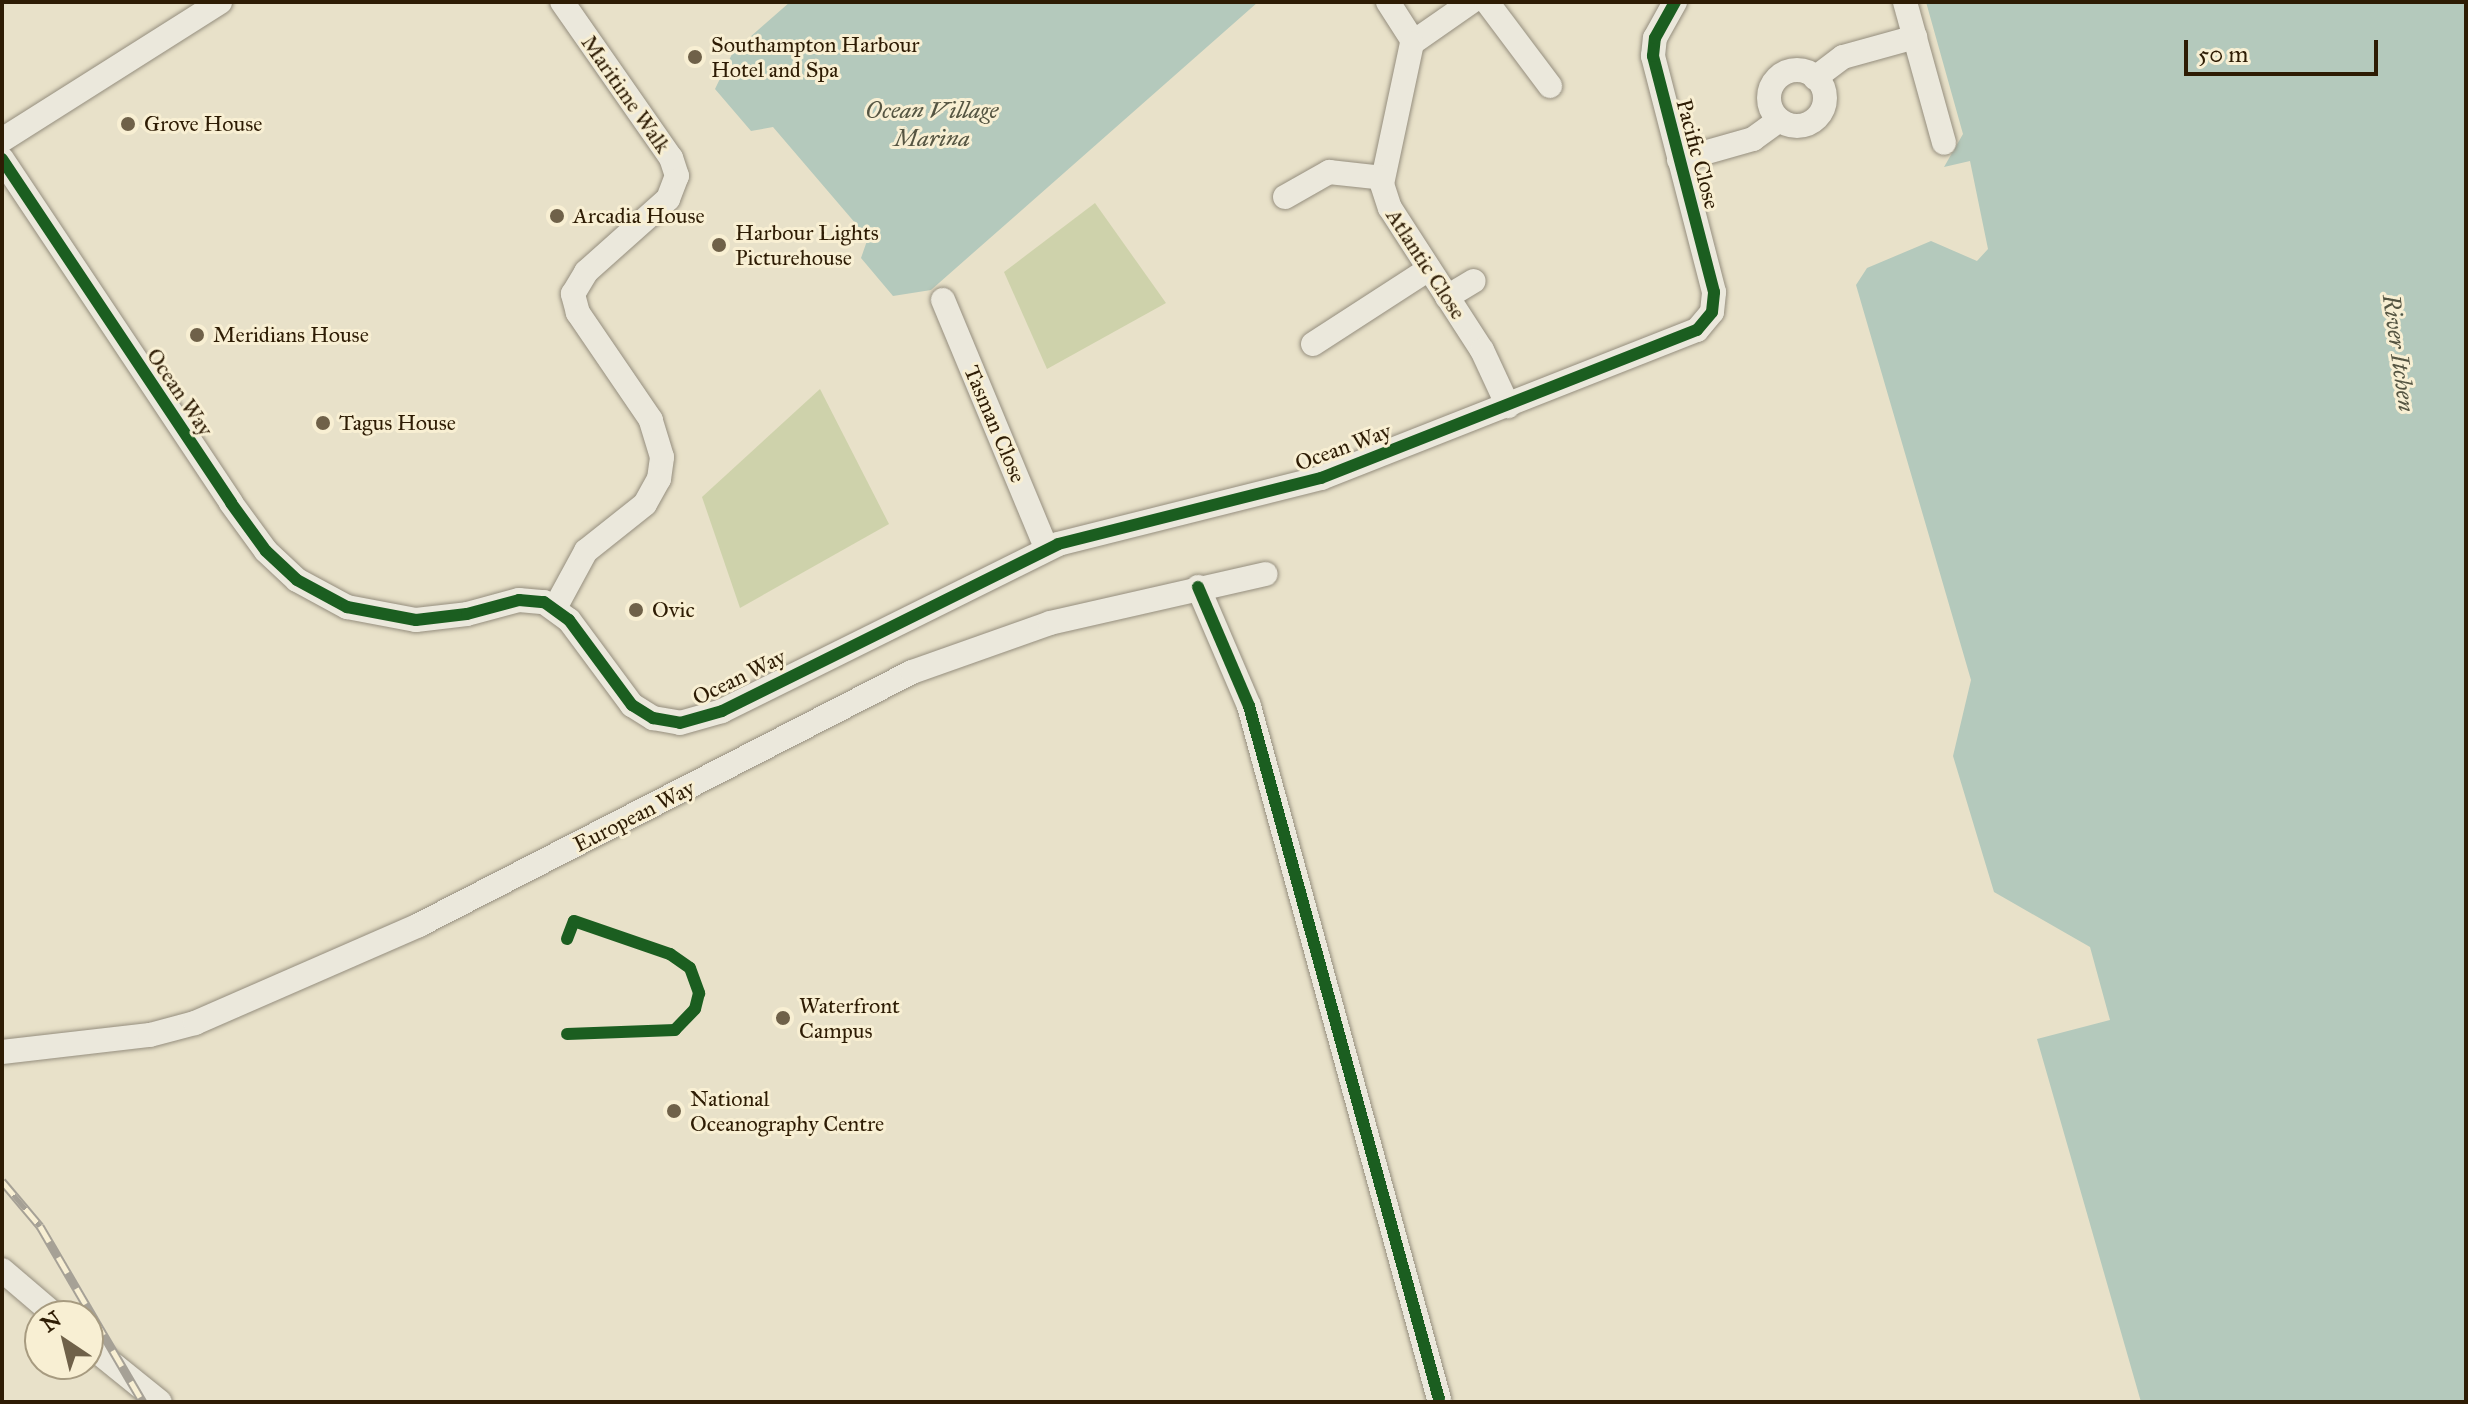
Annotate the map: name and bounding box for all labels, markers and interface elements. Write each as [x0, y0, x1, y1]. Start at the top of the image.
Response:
scale bar [2188, 24, 2382, 74]
street label: Maritime Walk [576, 30, 676, 158]
place label: Southampton Harbour Hotel and Spa [711, 31, 920, 82]
text: 50 m [2198, 39, 2248, 69]
marker: Southampton Harbour Hotel and Spa [686, 48, 704, 66]
street label: Pacific Close [1671, 96, 1725, 212]
water label: Ocean Village Marina [866, 97, 998, 153]
place label: Grove House [144, 111, 262, 137]
marker: Grove House [119, 115, 137, 133]
place label: Arcadia House [573, 203, 705, 229]
street label: Atlantic Close [1380, 204, 1472, 324]
marker: Arcadia House [548, 207, 566, 225]
place label: Harbour Lights Picturehouse [735, 219, 879, 270]
marker: Harbour Lights Picturehouse [710, 236, 728, 254]
water label: River Itchen [2376, 292, 2420, 414]
place label: Meridians House [213, 322, 369, 348]
marker: Meridians House [188, 326, 206, 344]
street label: Ocean Way [141, 343, 219, 441]
street label: Tasman Close [958, 361, 1032, 487]
place label: Tagus House [339, 410, 456, 436]
marker: Tagus House [314, 414, 332, 432]
street label: Ocean Way [1291, 417, 1395, 477]
place label: Ovic [652, 597, 695, 623]
marker: Ovic [627, 601, 645, 619]
street label: Ocean Way [688, 643, 790, 711]
street label: European Way [569, 774, 699, 858]
place label: Waterfront Campus [799, 992, 900, 1044]
marker: Waterfront Campus [774, 1009, 792, 1027]
place label: National Oceanography Centre [690, 1085, 884, 1136]
marker: National Oceanography Centre [665, 1102, 683, 1120]
north arrow [24, 1300, 104, 1380]
text: N [36, 1305, 66, 1338]

